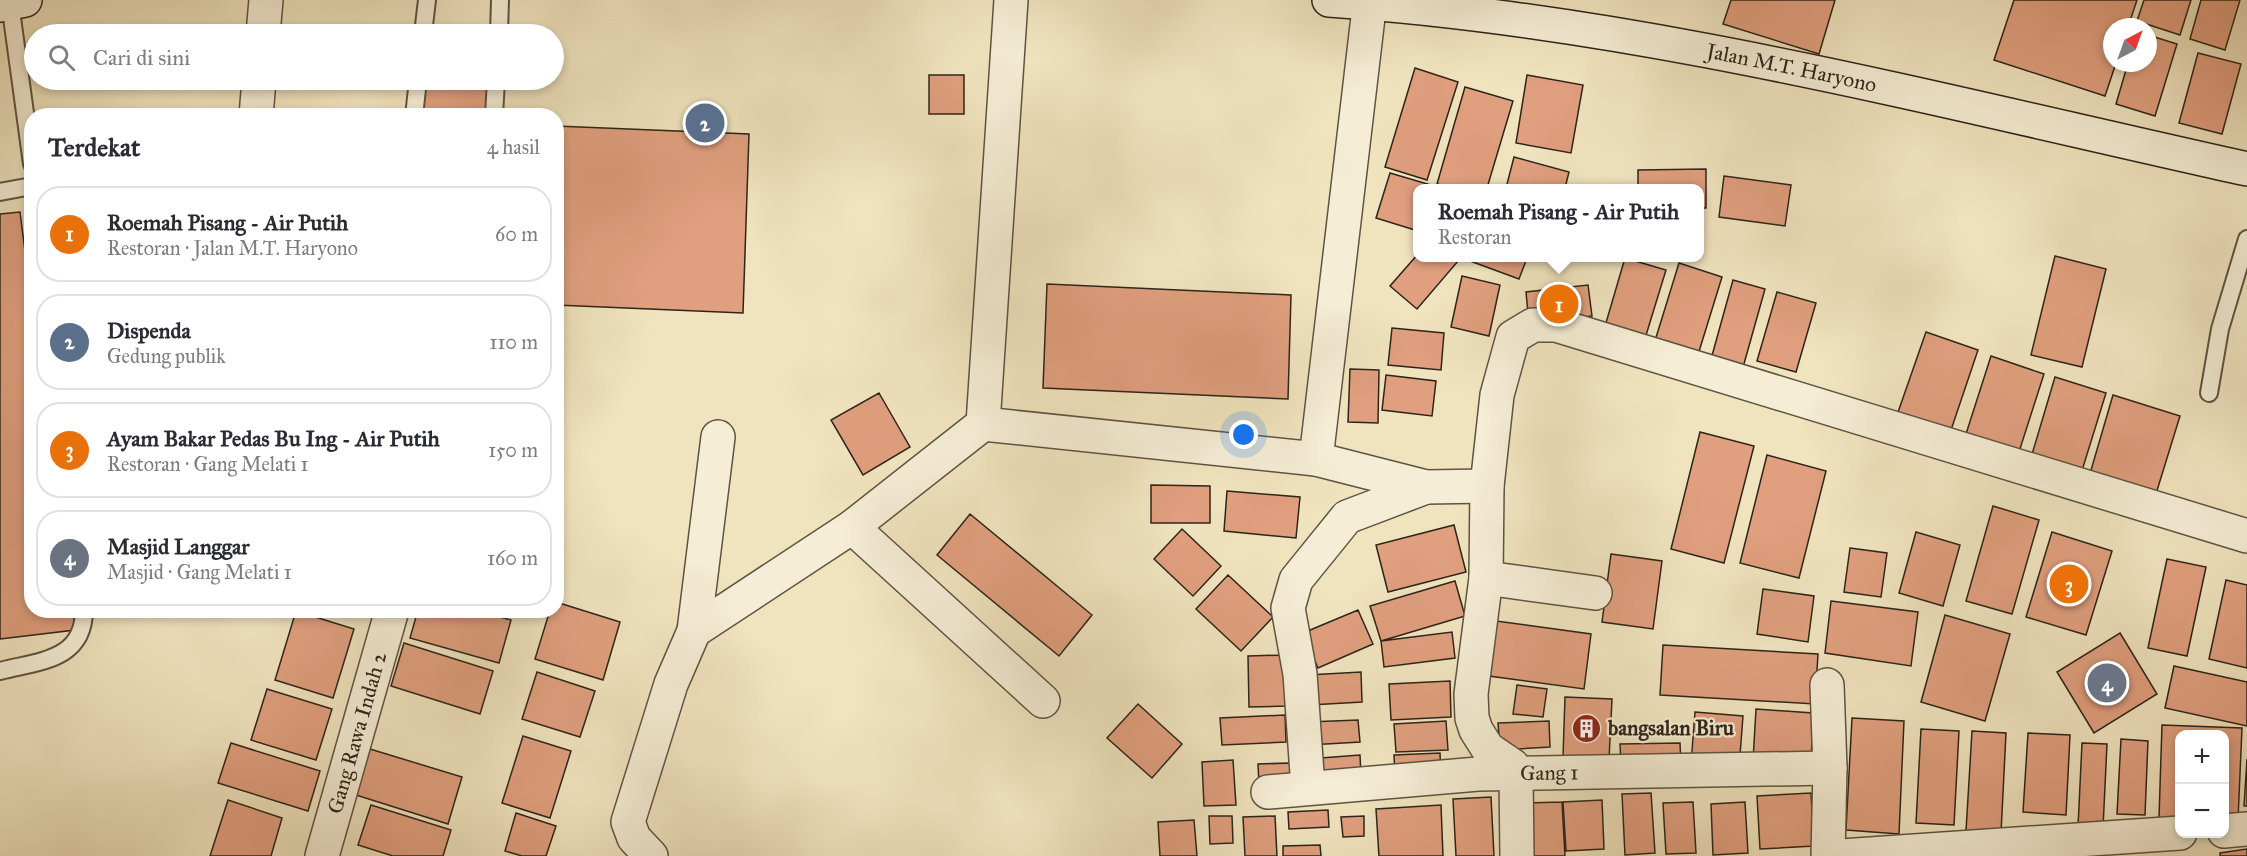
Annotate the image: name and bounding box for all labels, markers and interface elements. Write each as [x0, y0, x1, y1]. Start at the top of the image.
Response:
north arrow [2103, 18, 2157, 72]
search box [24, 24, 564, 90]
street label: Jalan M.T. Haryono [1703, 38, 1879, 98]
icon: search [45, 41, 78, 74]
text: Cari di sini [93, 44, 190, 71]
pin: 2 [686, 100, 724, 146]
text: Terdekat [48, 131, 140, 163]
text: 4 hasil [487, 135, 540, 159]
popup [1413, 184, 1704, 262]
text: Roemah Pisang - Air Putih [1438, 198, 1679, 225]
text: Roemah Pisang - Air Putih [107, 209, 348, 236]
text: 1 [66, 222, 73, 246]
text: 60 m [495, 222, 538, 246]
text: Restoran [1438, 225, 1511, 249]
text: Restoran · Jalan M.T. Haryono [107, 236, 358, 260]
pin: 1 [1540, 282, 1578, 326]
text: Dispenda [107, 317, 191, 344]
text: 2 [65, 330, 74, 354]
text: 110 m [490, 330, 538, 354]
text: Gedung publik [107, 344, 226, 368]
your location [1229, 420, 1258, 449]
text: Ayam Bakar Pedas Bu Ing - Air Putih [107, 425, 440, 452]
text: 3 [66, 438, 74, 462]
text: 150 m [488, 438, 538, 462]
text: Restoran · Gang Melati 1 [107, 452, 308, 476]
text: Masjid Langgar [107, 533, 250, 560]
text: 4 [64, 546, 75, 570]
text: 160 m [487, 546, 538, 570]
text: Masjid · Gang Melati 1 [107, 560, 292, 584]
pin: 3 [2050, 562, 2088, 606]
street label: Gang Rawa Indah 2 [322, 648, 393, 817]
pin: 4 [2088, 660, 2126, 706]
building icon: bangsalan Biru [1571, 712, 1603, 744]
place label: bangsalan Biru [1607, 715, 1735, 741]
map controls [2175, 730, 2229, 838]
button: + [2175, 730, 2229, 784]
street label: Gang 1 [1520, 759, 1579, 786]
button: − [2175, 784, 2229, 838]

